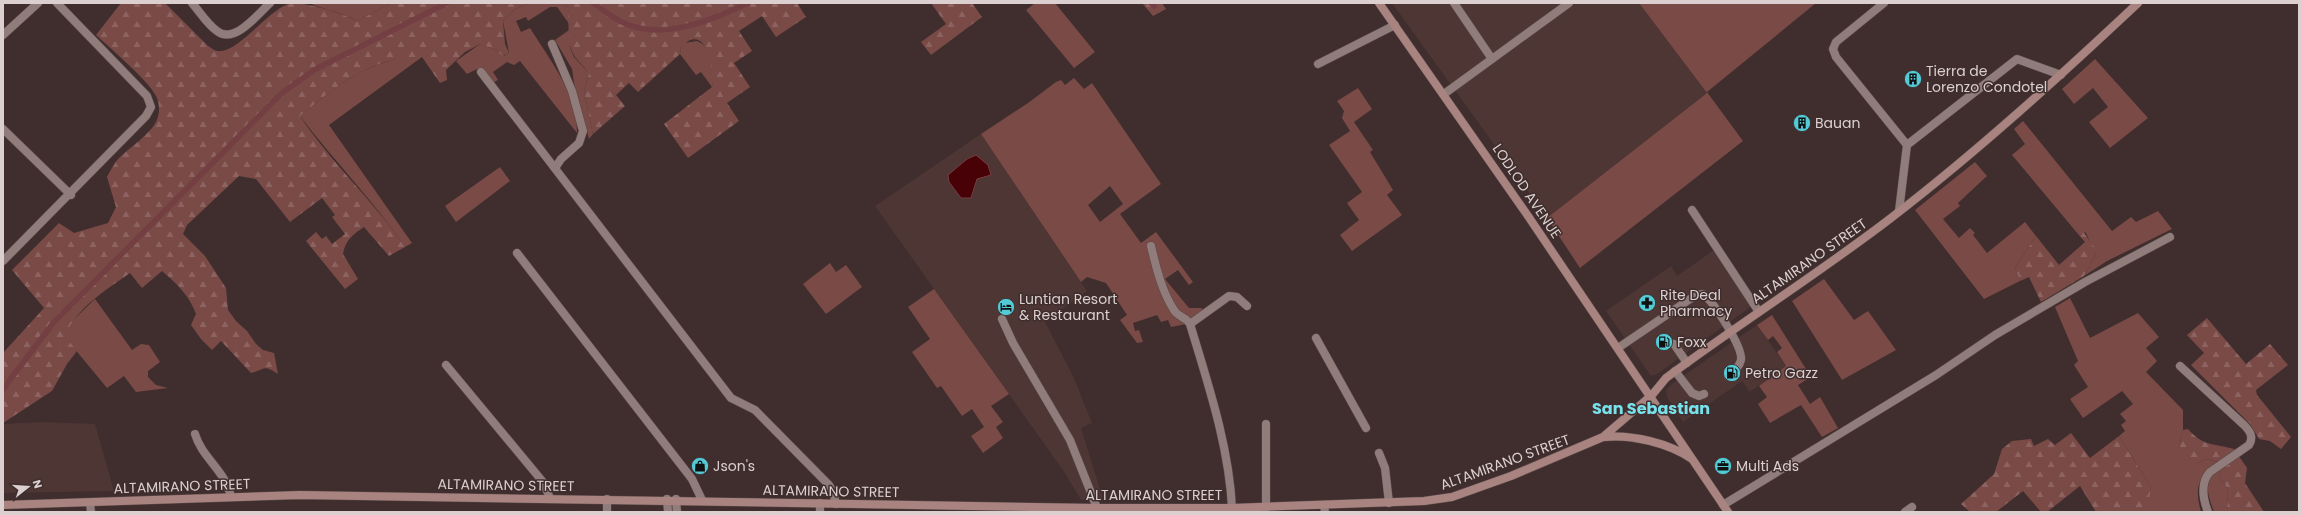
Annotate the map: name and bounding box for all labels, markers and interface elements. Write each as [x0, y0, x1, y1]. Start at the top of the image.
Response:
place label: Tierra de Lorenzo Condotel [1926, 61, 2047, 97]
building icon: Tierra de Lorenzo Condotel [1903, 69, 1923, 89]
building icon: Bauan [1792, 113, 1812, 133]
place label: Bauan [1815, 113, 1860, 133]
street label: LODLOD AVENUE [1488, 140, 1566, 242]
street label: ALTAMIRANO STREET [1747, 213, 1871, 308]
place label: Rite Deal Pharmacy [1660, 285, 1732, 321]
place label: Luntian Resort & Restaurant [1019, 289, 1117, 325]
pharmacy icon: Rite Deal Pharmacy [1637, 293, 1657, 313]
hotel icon: Luntian Resort & Restaurant [996, 297, 1016, 317]
fuel station icon: Foxx [1654, 332, 1674, 352]
place label: Foxx [1677, 332, 1707, 352]
fuel station icon: Petro Gazz [1722, 363, 1742, 383]
place label: Petro Gazz [1745, 363, 1818, 383]
district label: San Sebastian [1592, 397, 1710, 420]
street label: ALTAMIRANO STREET [1437, 429, 1573, 495]
shop icon: Json's [690, 456, 710, 476]
place label: Json's [713, 456, 755, 476]
office icon: Multi Ads [1713, 456, 1733, 476]
place label: Multi Ads [1736, 456, 1799, 476]
north arrow [8, 467, 48, 507]
street label: ALTAMIRANO STREET [113, 474, 251, 498]
street label: ALTAMIRANO STREET [437, 474, 575, 496]
text: N [29, 478, 46, 490]
street label: ALTAMIRANO STREET [762, 480, 900, 502]
street label: ALTAMIRANO STREET [1086, 485, 1223, 505]

